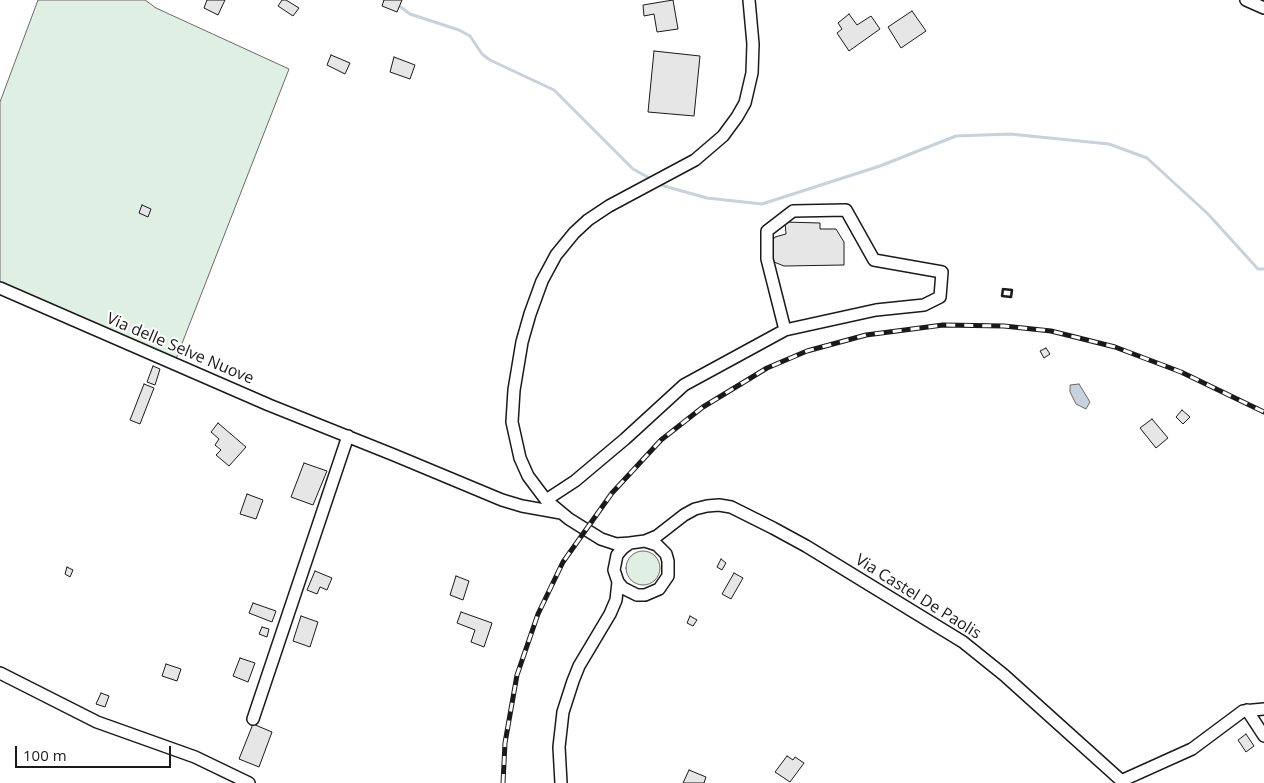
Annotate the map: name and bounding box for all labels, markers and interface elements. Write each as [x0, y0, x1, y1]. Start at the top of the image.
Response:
street label: Via delle Selve Nuove [104, 309, 256, 389]
street label: Via Castel De Paolis [852, 551, 984, 643]
scale bar [18, 736, 174, 768]
text: 100 m [23, 745, 67, 765]

